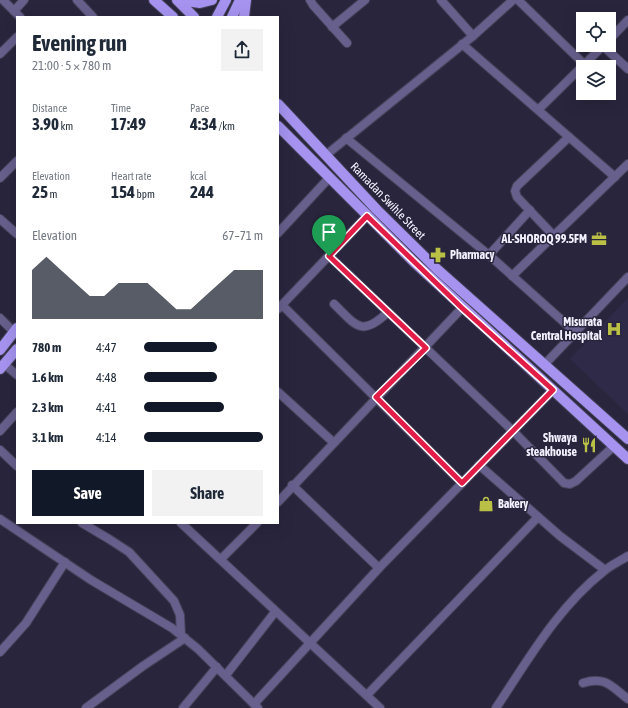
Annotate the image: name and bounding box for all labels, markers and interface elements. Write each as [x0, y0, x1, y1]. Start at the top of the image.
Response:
map controls [576, 12, 616, 100]
button: locate [576, 12, 616, 52]
button: share [221, 29, 263, 71]
text: Evening run [32, 30, 127, 56]
text: 21:00 · 5 × 780 m [32, 58, 111, 73]
button: layers [576, 60, 616, 100]
text: Distance [32, 102, 67, 114]
text: Time [111, 102, 131, 114]
text: Pace [190, 102, 209, 114]
text: 3.90 [32, 114, 59, 134]
text: 17:49 [111, 114, 146, 134]
text: 4:34 [190, 114, 217, 134]
text: km [59, 120, 73, 132]
text: /km [217, 120, 235, 132]
street label: Ramadan Swihle Street [348, 160, 429, 243]
text: Elevation [32, 170, 70, 182]
text: Heart rate [111, 170, 152, 182]
text: kcal [190, 170, 207, 182]
text: 25 [32, 182, 48, 202]
text: 154 [111, 182, 135, 202]
text: 244 [190, 182, 214, 202]
text: m [48, 188, 57, 200]
text: bpm [135, 188, 155, 200]
pin [312, 215, 346, 256]
icon: arrive [318, 221, 340, 243]
text: Elevation [32, 228, 77, 243]
text: 67–71 m [222, 228, 263, 243]
office icon: AL-SHOROQ 99.5FM [590, 230, 608, 248]
place label: AL-SHOROQ 99.5FM [501, 232, 587, 246]
pharmacy icon: Pharmacy [429, 246, 447, 264]
place label: Pharmacy [450, 248, 494, 262]
place label: Misurata Central Hospital [531, 315, 603, 343]
hospital icon: Misurata Central Hospital [605, 320, 623, 338]
text: 780 m [32, 340, 61, 355]
text: 4:47 [96, 340, 117, 355]
text: 1.6 km [32, 370, 63, 385]
text: 4:48 [96, 370, 117, 385]
text: 2.3 km [32, 400, 63, 415]
text: 4:41 [96, 400, 117, 415]
text: 3.1 km [32, 430, 63, 445]
text: 4:14 [96, 430, 117, 445]
place label: Shwaya steakhouse [526, 431, 578, 459]
restaurant icon: Shwaya steakhouse [580, 436, 598, 454]
button: Save [32, 470, 144, 516]
button: Share [152, 470, 263, 516]
shop icon: Bakery [477, 495, 495, 513]
place label: Bakery [498, 497, 528, 511]

